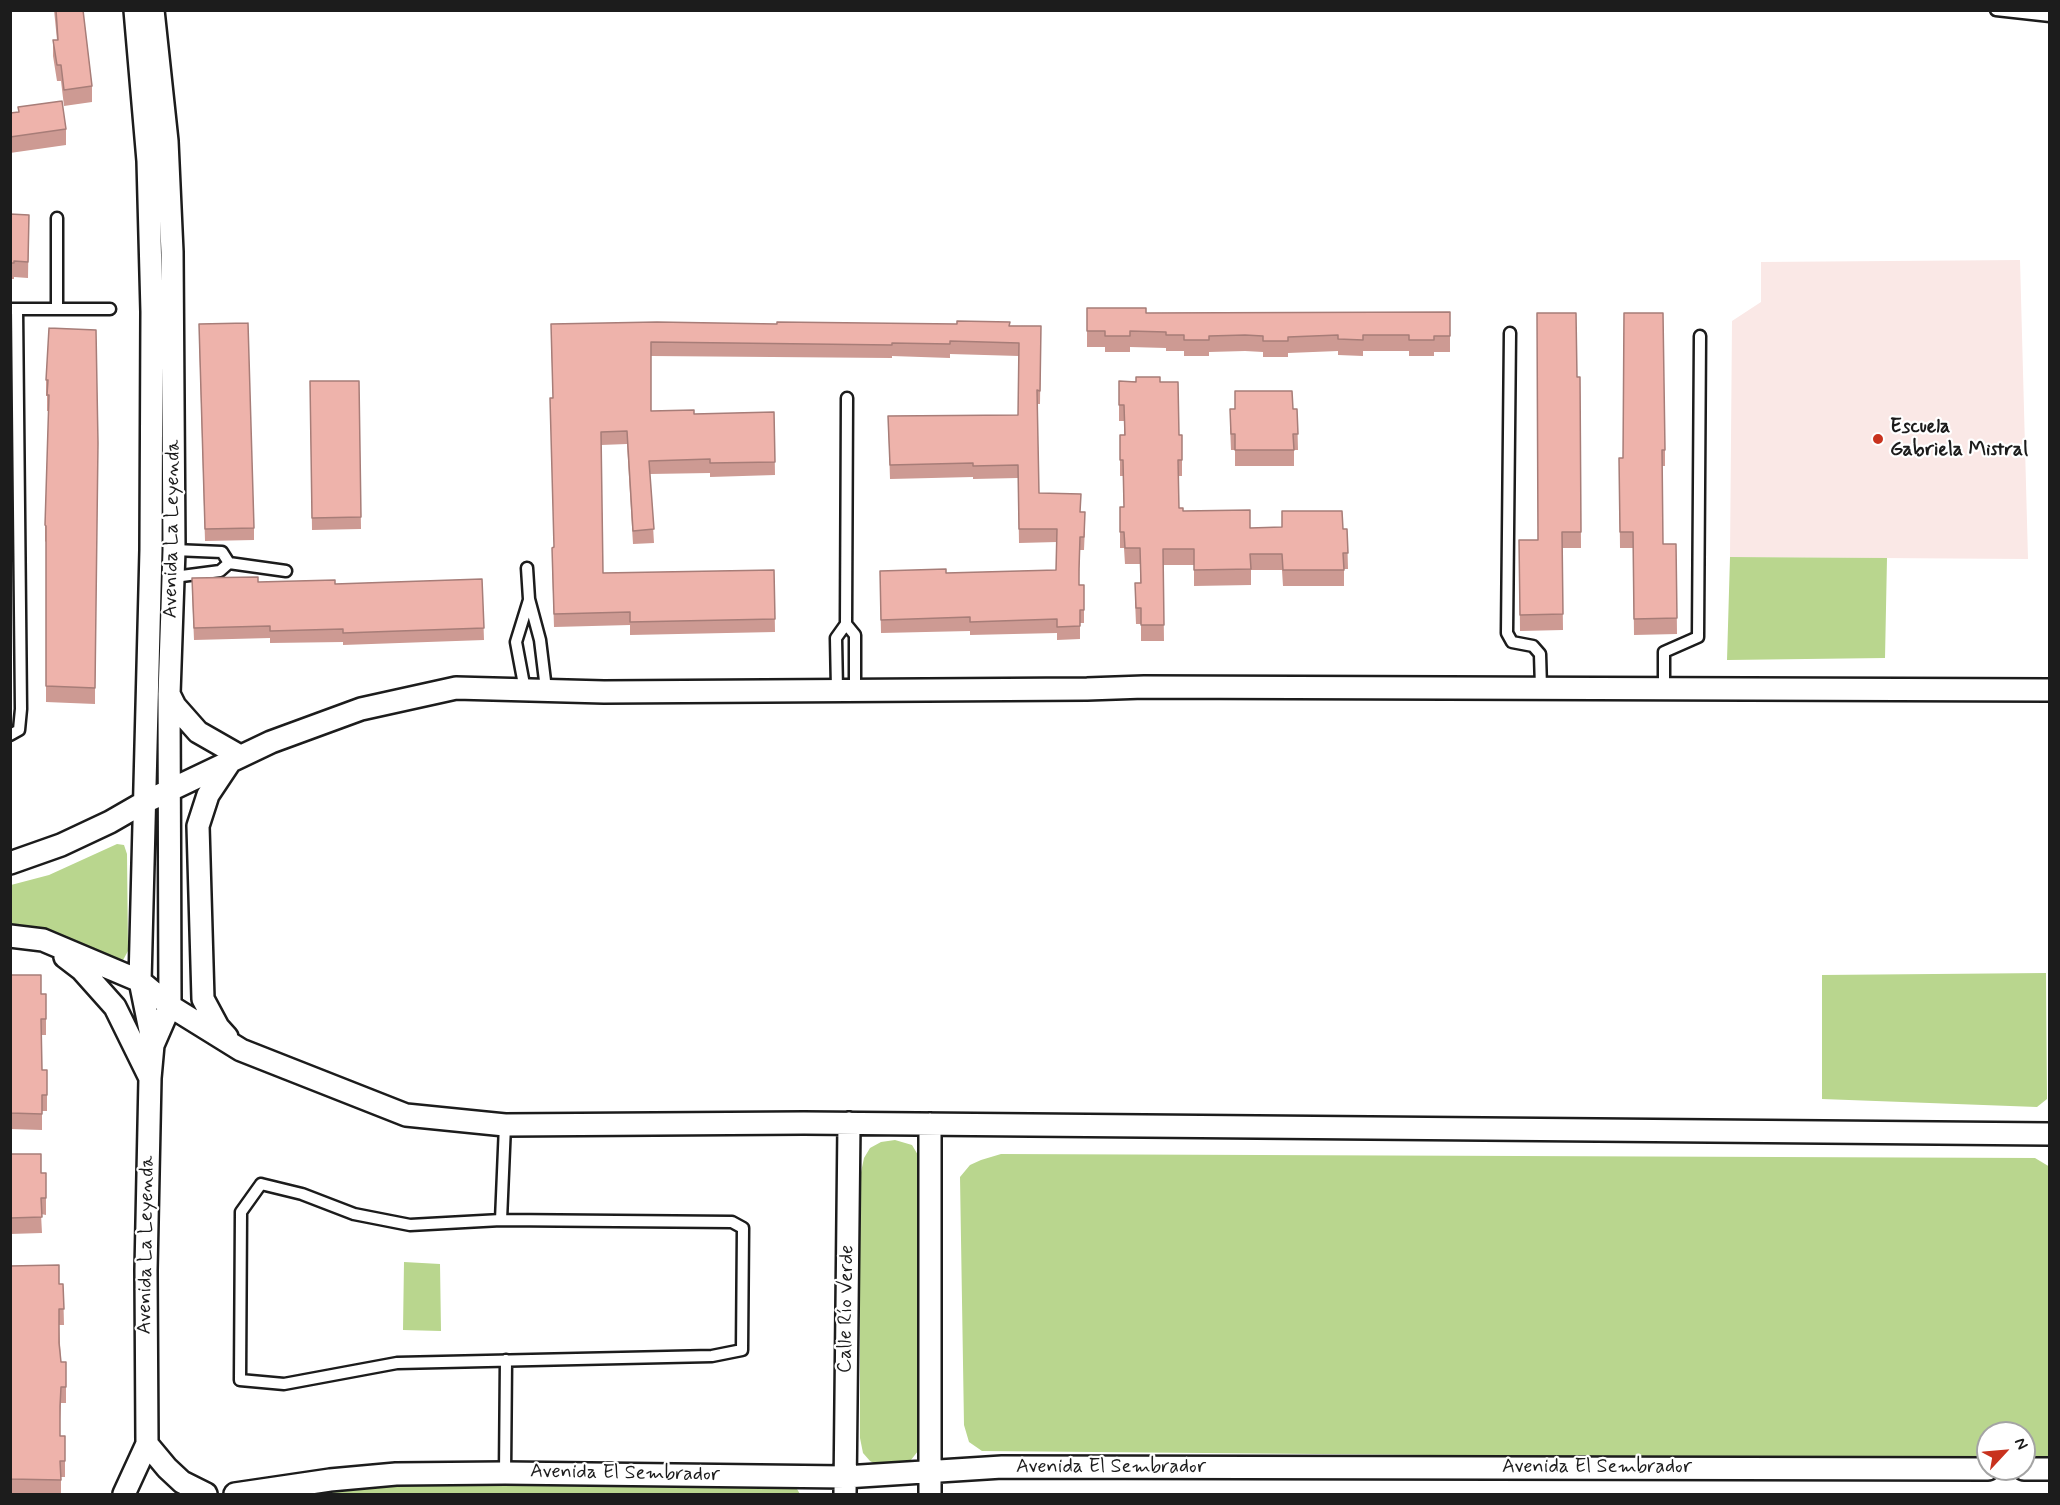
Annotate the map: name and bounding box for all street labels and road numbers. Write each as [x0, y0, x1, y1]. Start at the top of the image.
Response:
street label: Avenida La Leyenda [159, 439, 187, 619]
street label: Avenida La Leyenda [133, 1155, 161, 1335]
street label: Calle Río Verde [834, 1245, 860, 1373]
street label: Avenida El Sembrador [1016, 1456, 1206, 1480]
street label: Avenida El Sembrador [1502, 1456, 1692, 1480]
street label: Avenida El Sembrador [530, 1460, 720, 1488]

